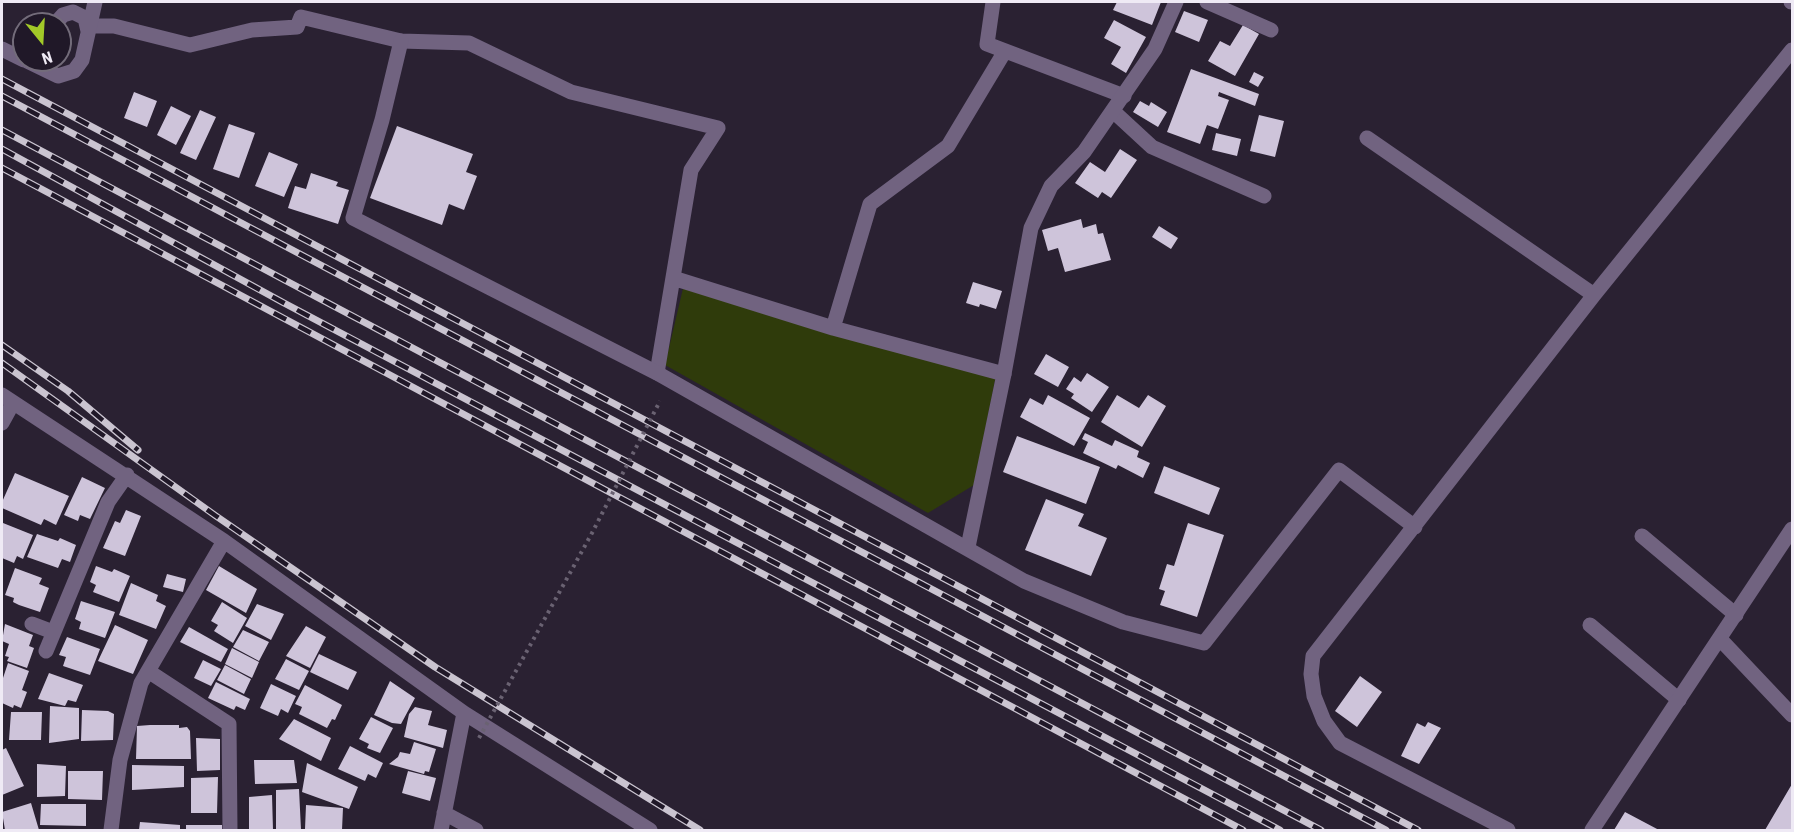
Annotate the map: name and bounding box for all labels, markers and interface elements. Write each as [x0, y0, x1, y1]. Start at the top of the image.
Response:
north arrow [12, 12, 72, 72]
text: N [40, 47, 55, 68]

